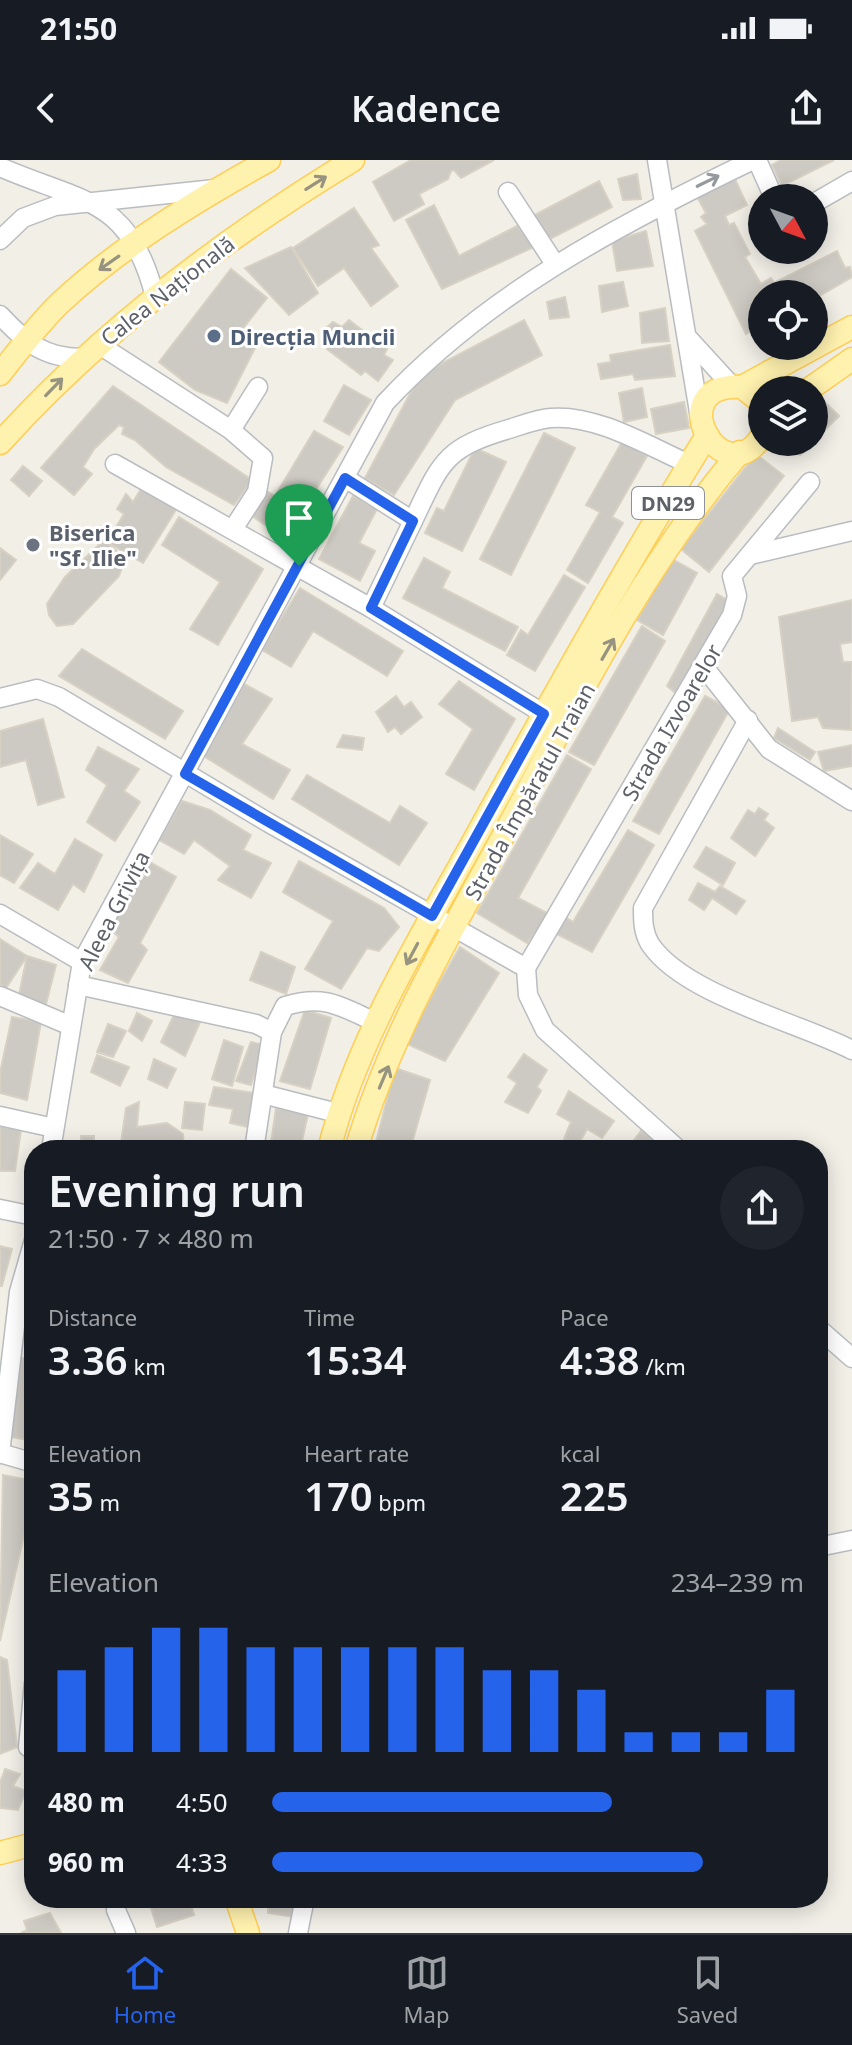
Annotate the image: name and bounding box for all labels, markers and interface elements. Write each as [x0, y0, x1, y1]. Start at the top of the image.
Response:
text: 21:50 [40, 8, 117, 49]
text: Kadence [351, 84, 501, 133]
icon: back [24, 86, 68, 130]
icon: share [784, 86, 828, 130]
one-way arrow [696, 173, 720, 188]
one-way arrow [304, 174, 327, 190]
north arrow [748, 184, 828, 264]
map controls [748, 184, 828, 456]
street label: Calea Națională [94, 228, 240, 352]
one-way arrow [99, 255, 121, 271]
button: locate [748, 280, 828, 360]
place label: Direcția Muncii [230, 321, 395, 351]
marker: Direcția Muncii [205, 327, 223, 345]
button: layers [748, 376, 828, 456]
one-way arrow [44, 377, 62, 397]
pin [265, 484, 333, 566]
road number: DN29 [632, 487, 704, 519]
icon: arrive [277, 496, 321, 540]
place label: Biserica "Sf. Ilie" [49, 517, 137, 572]
marker: Biserica "Sf. Ilie" [24, 536, 42, 554]
one-way arrow [600, 638, 616, 661]
street label: Strada Izvoarelor [614, 638, 728, 806]
street label: Strada Împăratul Traian [457, 677, 601, 905]
street label: Aleea Grivița [70, 845, 156, 975]
one-way arrow [404, 942, 420, 966]
one-way arrow [377, 1065, 392, 1090]
text: Evening run [48, 1160, 305, 1220]
button: share [720, 1166, 804, 1250]
text: 21:50 · 7 × 480 m [48, 1220, 254, 1256]
text: Distance [48, 1302, 137, 1332]
text: Time [304, 1302, 355, 1332]
text: Pace [560, 1302, 609, 1332]
text: 3.36 [48, 1332, 128, 1387]
text: 15:34 [304, 1332, 407, 1387]
text: 4:38 [560, 1332, 640, 1387]
text: km [128, 1351, 166, 1381]
text: /km [640, 1351, 686, 1381]
text: Elevation [48, 1438, 142, 1468]
text: Heart rate [304, 1438, 409, 1468]
text: kcal [560, 1438, 600, 1468]
text: 35 [48, 1468, 94, 1523]
text: 170 [304, 1468, 373, 1523]
text: 225 [560, 1468, 629, 1523]
text: m [94, 1487, 120, 1517]
text: bpm [373, 1487, 426, 1517]
text: Elevation [48, 1564, 159, 1600]
text: 234–239 m [671, 1564, 804, 1600]
text: 480 m [48, 1784, 125, 1820]
text: 4:50 [176, 1784, 228, 1820]
text: 960 m [48, 1844, 125, 1880]
text: 4:33 [176, 1844, 228, 1880]
tab: Home [114, 1951, 176, 2029]
tab: Map [404, 1951, 449, 2029]
tab: Saved [677, 1951, 738, 2029]

